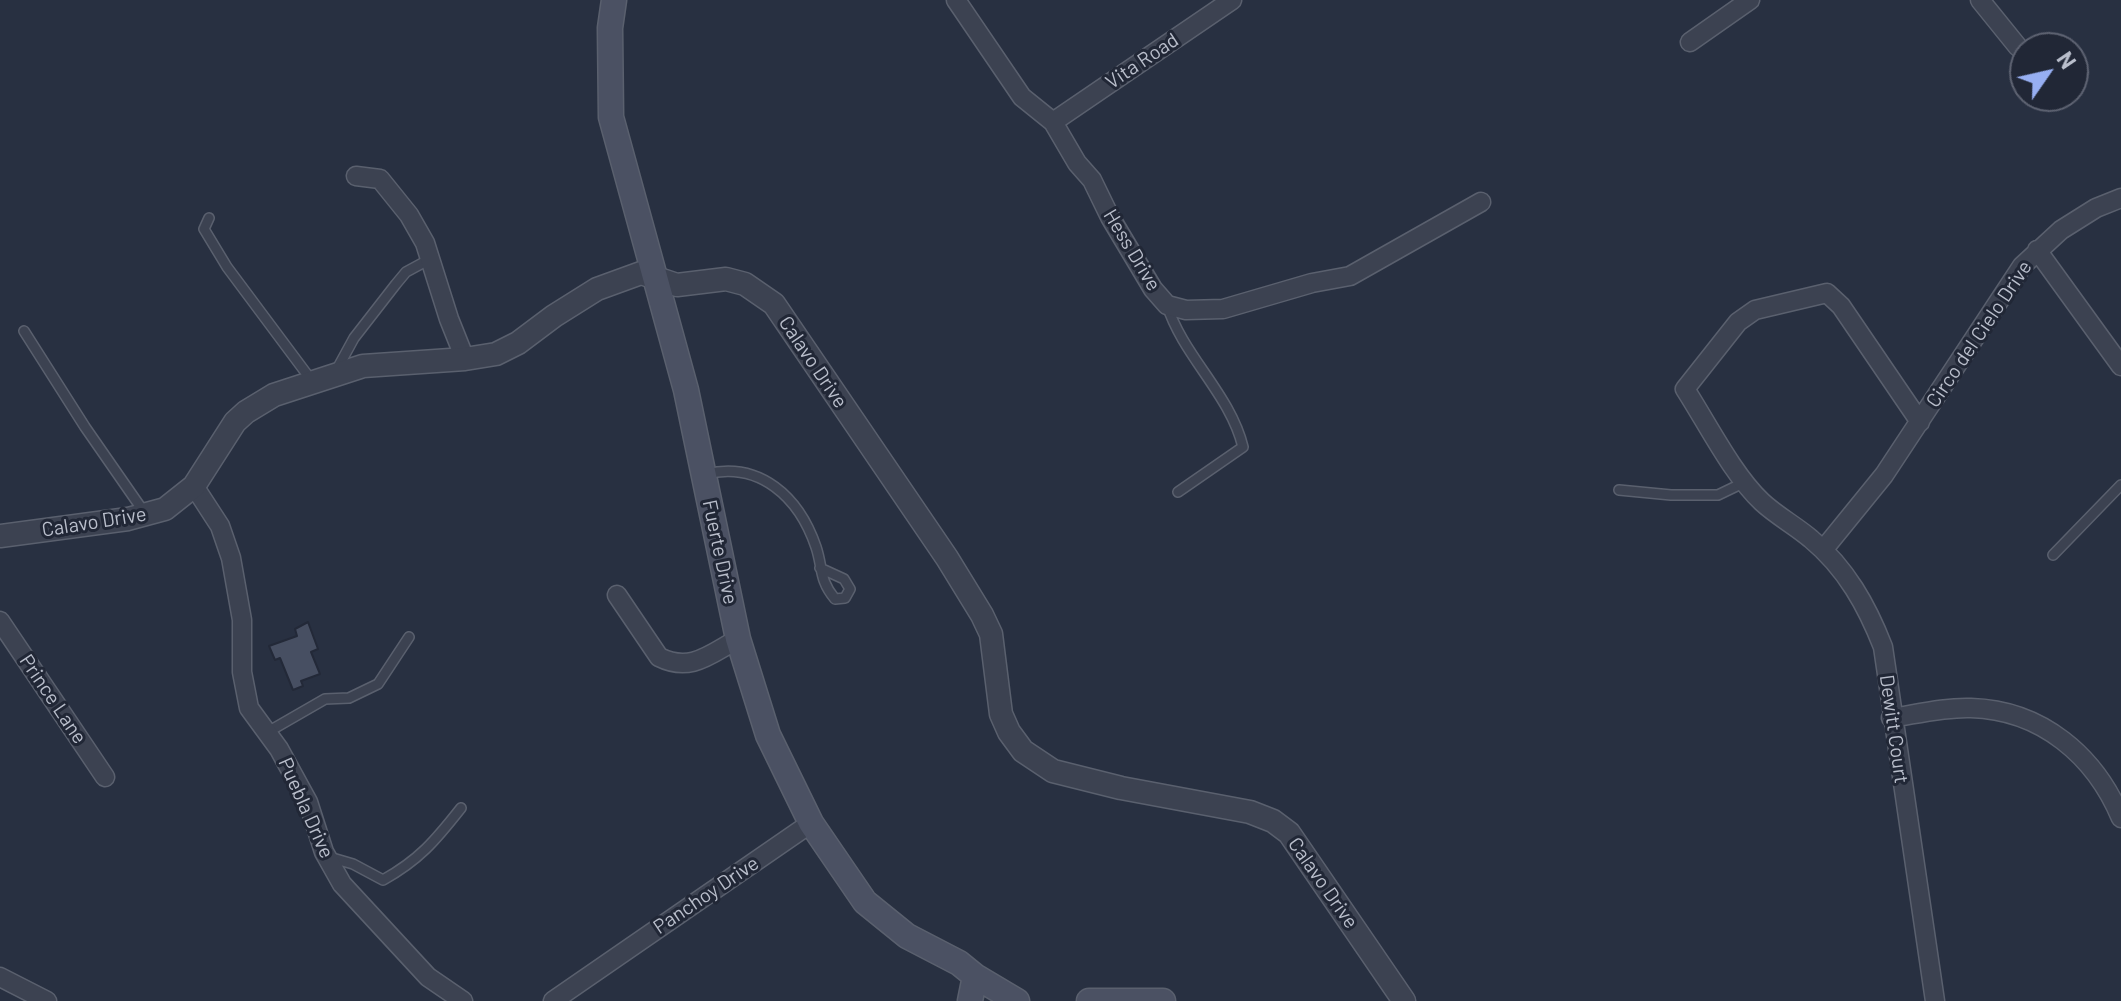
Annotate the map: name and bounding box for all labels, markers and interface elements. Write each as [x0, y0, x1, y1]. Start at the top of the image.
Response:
street label: Vita Road [1101, 28, 1183, 94]
north arrow [2009, 32, 2089, 112]
text: N [2052, 46, 2082, 73]
street label: Hess Drive [1098, 205, 1166, 295]
street label: Circo del Cielo Drive [1921, 256, 2037, 412]
street label: Calavo Drive [774, 312, 852, 412]
street label: Fuerte Drive [697, 498, 743, 606]
street label: Calavo Drive [40, 502, 148, 542]
street label: Prince Lane [14, 650, 92, 748]
street label: Dewitt Court [1875, 673, 1913, 785]
street label: Puebla Drive [273, 754, 339, 862]
street label: Calavo Drive [1283, 833, 1363, 933]
street label: Panchoy Drive [649, 851, 763, 939]

